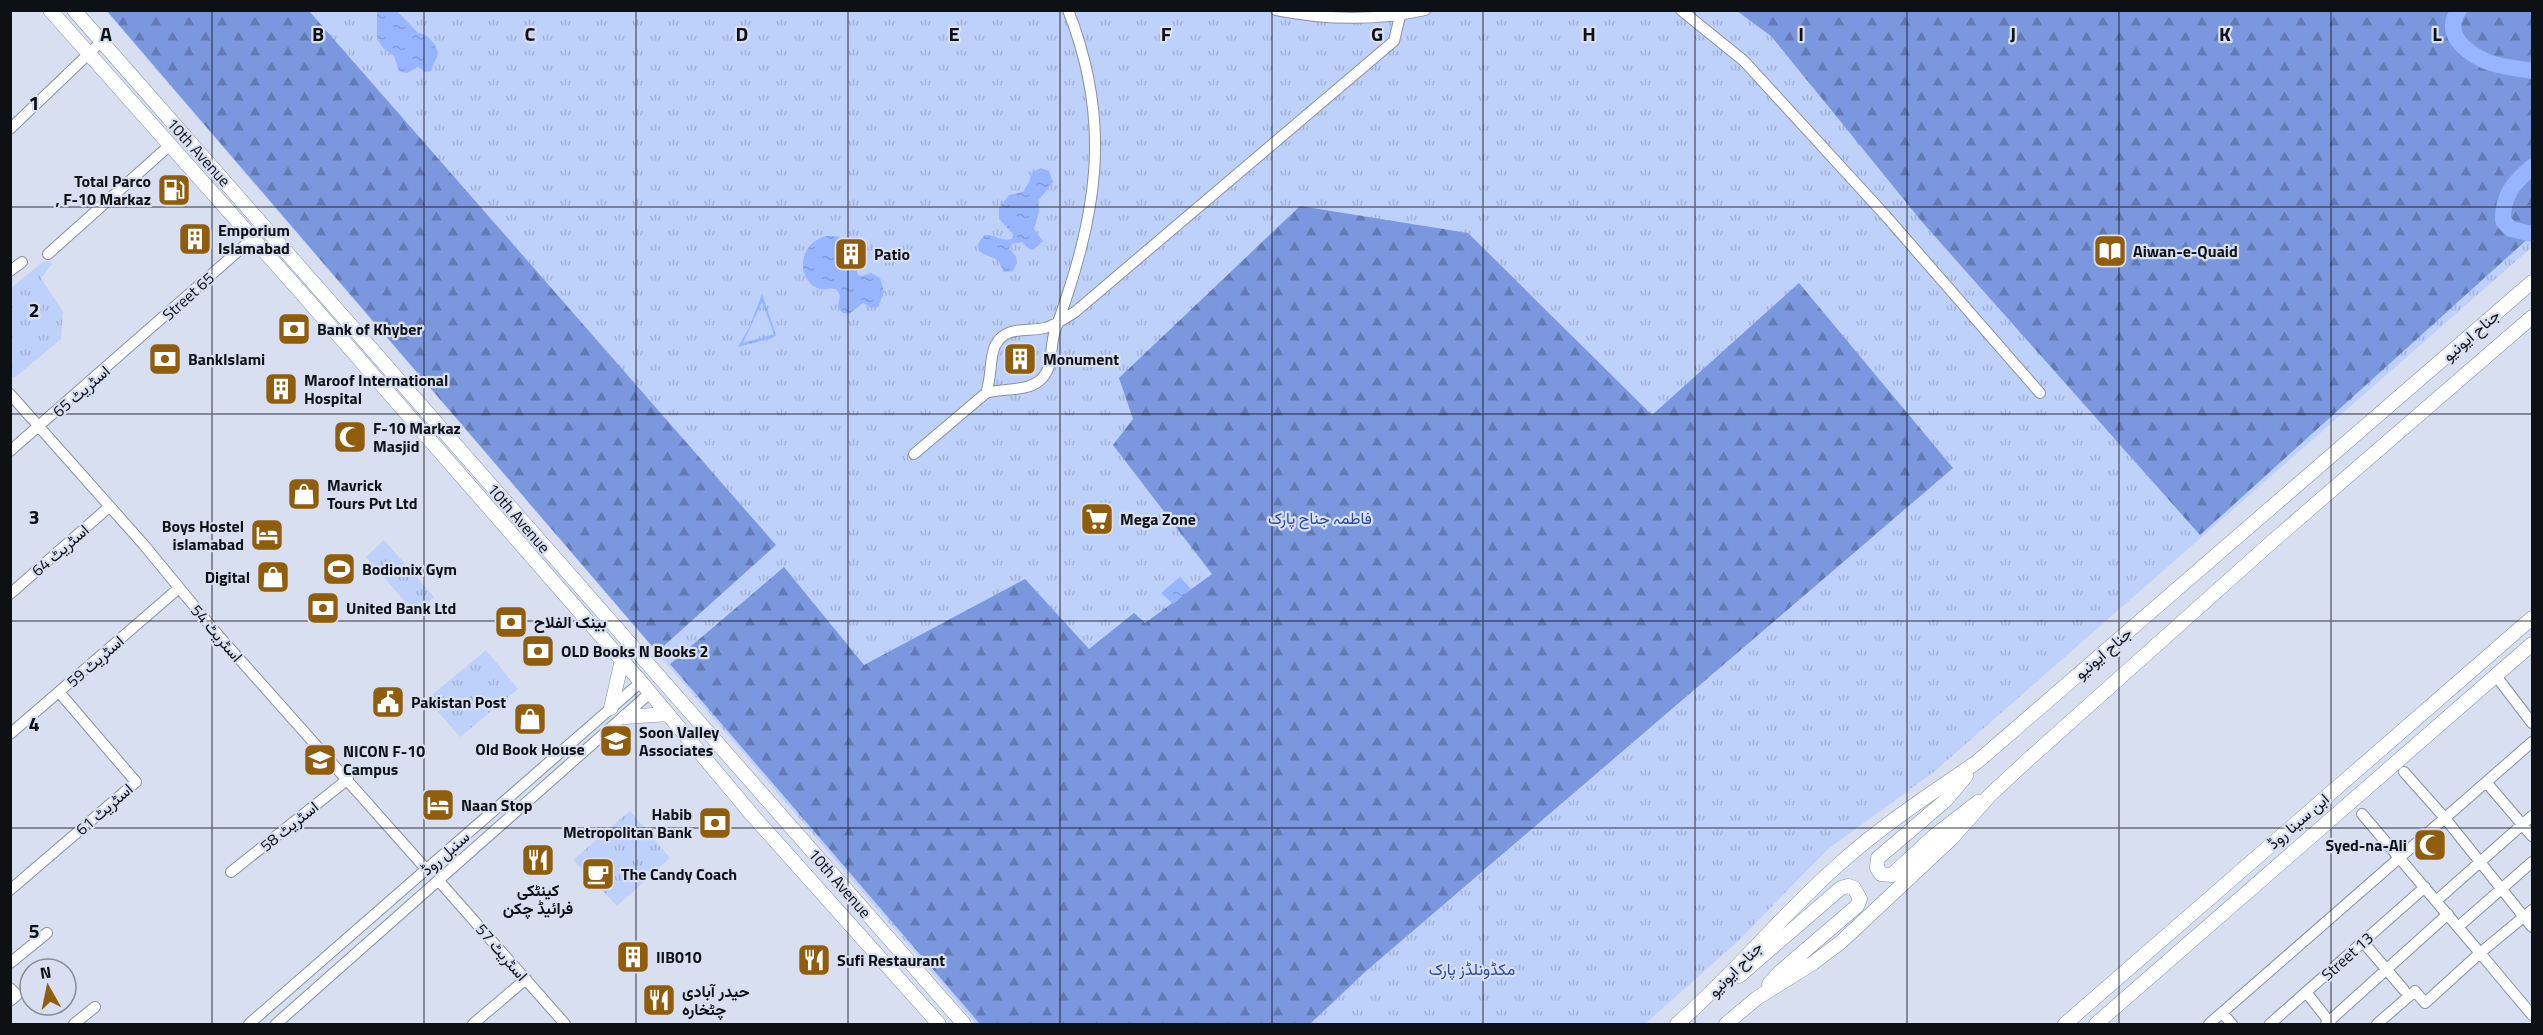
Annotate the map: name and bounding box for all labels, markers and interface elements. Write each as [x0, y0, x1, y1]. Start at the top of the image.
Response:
text: A [100, 18, 112, 49]
text: B [312, 18, 324, 49]
text: C [525, 18, 536, 49]
text: D [736, 18, 748, 49]
text: E [948, 18, 960, 49]
text: F [1161, 18, 1172, 49]
text: G [1371, 18, 1383, 49]
text: H [1582, 18, 1596, 49]
text: I [1798, 18, 1804, 49]
text: J [2010, 18, 2016, 49]
text: K [2219, 18, 2231, 49]
text: L [2432, 18, 2442, 49]
text: 1 [28, 87, 40, 118]
street label: 10th Avenue [161, 112, 237, 192]
place label: Total Parco , F-10 Markaz [55, 169, 151, 211]
fuel station icon: Total Parco , F-10 Markaz [156, 172, 192, 208]
place label: Emporium Islamabad [218, 218, 290, 260]
building icon: Emporium Islamabad [177, 221, 213, 257]
library icon: Aiwan-e-Quaid [2092, 233, 2128, 269]
building icon: Patio [833, 236, 869, 272]
place label: Aiwan-e-Quaid [2133, 239, 2238, 263]
place label: Patio [874, 242, 910, 266]
street label: Street 65 [157, 266, 219, 326]
text: 2 [28, 294, 40, 325]
street label: جناح ایونیو [2437, 303, 2505, 367]
bank icon: Bank of Khyber [276, 311, 312, 347]
place label: Bank of Khyber [317, 317, 422, 341]
bank icon: BankIslami [147, 341, 183, 377]
building icon: Monument [1002, 341, 1038, 377]
place label: BankIslami [188, 347, 265, 371]
place label: Monument [1043, 347, 1119, 371]
street label: اسٹریٹ 65 [47, 359, 115, 423]
place label: Maroof International Hospital [304, 368, 448, 410]
building icon: Maroof International Hospital [263, 371, 299, 407]
place label: F-10 Markaz Masjid [373, 416, 461, 458]
mosque icon: F-10 Markaz Masjid [332, 419, 368, 455]
place label: Mavrick Tours Pvt Ltd [327, 473, 417, 515]
shop icon: Mavrick Tours Pvt Ltd [286, 476, 322, 512]
street label: 10th Avenue [482, 478, 556, 558]
text: 3 [28, 501, 40, 532]
supermarket icon: Mega Zone [1079, 501, 1115, 537]
park label: فاطمہ جناح پارک [1268, 506, 1372, 530]
place label: Mega Zone [1120, 507, 1196, 531]
place label: Boys Hostel islamabad [162, 514, 244, 556]
hotel icon: Boys Hostel islamabad [249, 517, 285, 553]
street label: اسٹریٹ 64 [26, 518, 94, 582]
sports icon: Bodionix Gym [321, 551, 357, 587]
place label: Bodionix Gym [362, 557, 457, 581]
shop icon: Digital [255, 559, 291, 595]
place label: Digital [205, 565, 250, 589]
bank icon: United Bank Ltd [305, 590, 341, 626]
place label: United Bank Ltd [346, 596, 456, 620]
street label: اسٹریٹ 54 [185, 599, 249, 667]
bank icon: بینک الفلاح [493, 604, 529, 640]
place label: بینک الفلاح [534, 610, 607, 634]
street label: جناح ایونیو [2069, 621, 2137, 685]
street label: اسٹریٹ 59 [61, 629, 129, 693]
bank icon: OLD Books N Books 2 [520, 633, 556, 669]
place label: OLD Books N Books 2 [561, 639, 708, 663]
public building icon: Pakistan Post [370, 684, 406, 720]
place label: Pakistan Post [411, 690, 506, 714]
shop icon: Old Book House [512, 701, 548, 737]
text: 4 [28, 708, 40, 739]
place label: Soon Valley Associates [639, 720, 719, 762]
school or university icon: Soon Valley Associates [598, 723, 634, 759]
place label: Old Book House [475, 737, 585, 761]
place label: NICON F-10 Campus [343, 739, 425, 781]
school or university icon: NICON F-10 Campus [302, 742, 338, 778]
street label: اسٹریٹ 61 [70, 777, 138, 841]
hotel icon: Naan Stop [420, 787, 456, 823]
street label: ابن سینا روڈ [2262, 787, 2334, 855]
place label: Naan Stop [461, 793, 533, 817]
street label: اسٹریٹ 58 [255, 795, 323, 857]
place label: Habib Metropolitan Bank [563, 802, 693, 844]
bank icon: Habib Metropolitan Bank [697, 805, 733, 841]
street label: سنبل روڈ [415, 825, 475, 881]
mosque icon: Syed-na-Ali [2412, 827, 2448, 863]
place label: Syed-na-Ali [2325, 833, 2407, 857]
restaurant icon: کینٹکی فرائیڈ چکن [520, 842, 556, 878]
street label: 10th Avenue [803, 843, 877, 923]
cafe icon: The Candy Coach [580, 856, 616, 892]
place label: The Candy Coach [621, 862, 737, 886]
place label: کینٹکی فرائیڈ چکن [503, 878, 573, 920]
text: 5 [28, 915, 40, 946]
street label: اسٹریٹ 57 [470, 918, 534, 986]
street label: Street 13 [2316, 926, 2378, 986]
street label: جناح ایونیو [1702, 935, 1768, 1002]
building icon: IIB010 [615, 939, 651, 975]
restaurant icon: Sufi Restaurant [796, 942, 832, 978]
place label: IIB010 [656, 945, 702, 969]
place label: Sufi Restaurant [837, 948, 945, 972]
north arrow [18, 957, 78, 1017]
park label: مکڈونلڈز پارک [1429, 957, 1515, 981]
text: N [38, 959, 53, 985]
place label: حیدر آبادی چٹخارہ [682, 979, 750, 1021]
restaurant icon: حیدر آبادی چٹخارہ [641, 982, 677, 1018]

